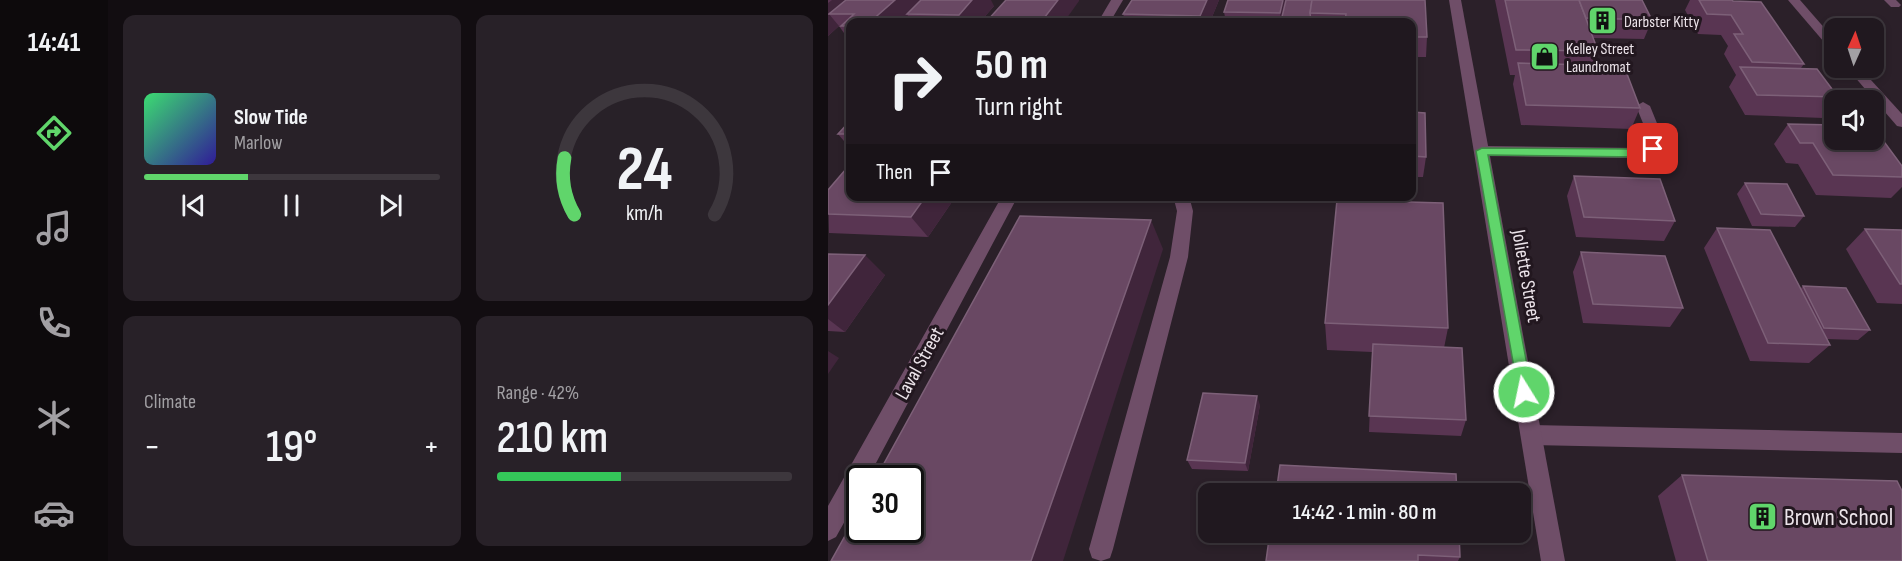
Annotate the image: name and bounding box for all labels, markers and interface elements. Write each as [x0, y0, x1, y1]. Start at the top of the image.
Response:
building icon: Darbster Kitty [1587, 5, 1619, 37]
place label: Darbster Kitty [1624, 13, 1699, 32]
north arrow [1824, 18, 1884, 78]
map controls [1824, 18, 1884, 150]
text: 14:41 [28, 27, 80, 59]
text: 50 m [975, 40, 1048, 91]
place label: Kelley Street Laundromat [1566, 40, 1634, 77]
shop icon: Kelley Street Laundromat [1529, 41, 1561, 73]
icon: right [876, 42, 954, 120]
button: sound [1824, 90, 1884, 150]
text: Turn right [975, 91, 1062, 123]
text: Slow Tide [234, 104, 308, 131]
icon: directions [33, 112, 75, 154]
pin [1627, 123, 1678, 174]
text: Marlow [234, 131, 282, 155]
icon: arrive [1636, 132, 1669, 165]
text: 24 [616, 133, 672, 208]
icon: arrive [924, 156, 957, 189]
text: Then [876, 159, 912, 186]
icon: previous [177, 189, 210, 222]
icon: pause [275, 189, 308, 222]
icon: next [374, 189, 407, 222]
text: km/h [626, 201, 663, 226]
icon: music [33, 207, 75, 249]
street label: Joliette Street [1506, 227, 1546, 324]
icon: phone [33, 302, 75, 344]
street label: Laval Street [890, 323, 950, 404]
position arrow [1492, 360, 1556, 424]
text: Range · 42% [497, 381, 579, 405]
text: Climate [144, 390, 196, 414]
icon: climate [33, 397, 75, 439]
text: 210 km [497, 411, 608, 466]
text: 19° [266, 420, 317, 475]
text: − [144, 427, 160, 467]
text: + [423, 427, 439, 467]
speed limit sign: 30 [846, 465, 924, 543]
icon: car [33, 492, 75, 534]
text: 14:42 · 1 min · 80 m [1293, 499, 1436, 526]
building icon: Brown School [1747, 501, 1779, 533]
place label: Brown School [1784, 503, 1893, 532]

